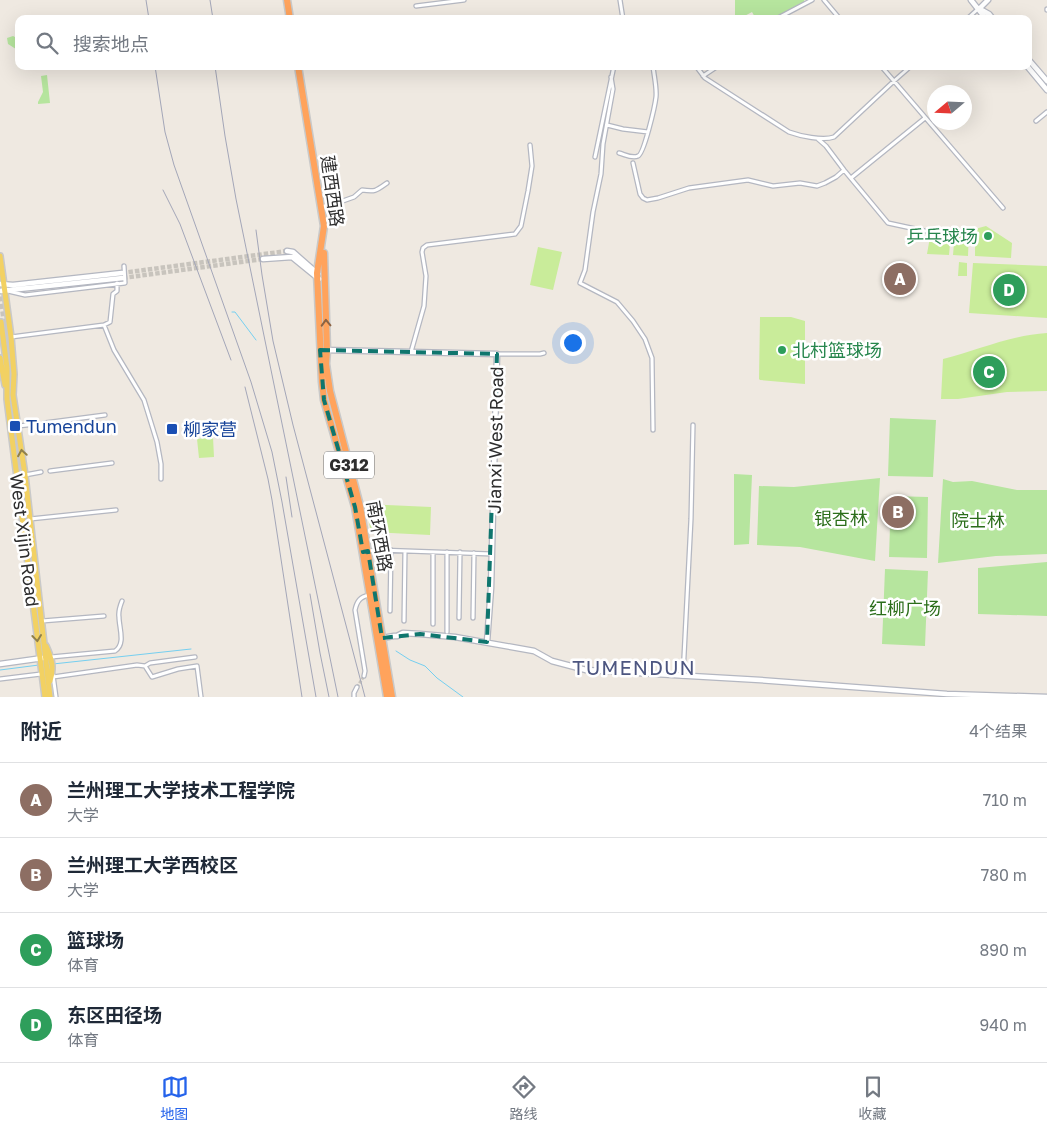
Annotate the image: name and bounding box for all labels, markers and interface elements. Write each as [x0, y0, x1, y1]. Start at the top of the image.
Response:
search box [15, 15, 1032, 70]
icon: search [33, 29, 61, 57]
text: 搜索地点 [73, 32, 149, 55]
north arrow [927, 85, 972, 130]
street label: 建西西路 [317, 154, 349, 228]
place label: 乒乓球场 [906, 225, 978, 247]
marker: 乒乓球场 [982, 230, 994, 242]
pin: A [884, 260, 916, 298]
pin: D [993, 271, 1025, 309]
one-way arrow [321, 318, 331, 326]
your location [560, 330, 586, 356]
place label: 北村篮球场 [792, 339, 882, 361]
marker: 北村篮球场 [776, 344, 788, 356]
pin: C [973, 353, 1005, 391]
street label: Jianxi West Road [483, 366, 507, 514]
place label: Tumendun [26, 415, 117, 437]
place label: 柳家营 [183, 418, 237, 440]
marker: Tumendun [8, 419, 22, 433]
marker: 柳家营 [165, 422, 179, 436]
one-way arrow [17, 449, 28, 457]
road number: G312 [324, 452, 374, 478]
street label: West Xijin Road [6, 472, 44, 608]
pin: B [882, 493, 914, 531]
street label: 南环西路 [363, 499, 397, 573]
park label: 银杏林 [814, 507, 868, 529]
park label: 院士林 [951, 509, 1005, 531]
park label: 红柳广场 [869, 597, 941, 619]
one-way arrow [31, 634, 42, 642]
district label: TUMENDUN [572, 655, 696, 679]
text: 附近 [20, 718, 62, 744]
text: 4个结果 [969, 721, 1027, 741]
text: 兰州理工大学技术工程学院 [67, 778, 295, 801]
text: A [30, 790, 42, 810]
text: 710 m [983, 790, 1027, 810]
text: 大学 [67, 805, 99, 825]
text: 兰州理工大学西校区 [67, 853, 238, 876]
text: B [30, 865, 42, 885]
text: 780 m [981, 865, 1027, 885]
text: 大学 [67, 880, 99, 900]
text: 篮球场 [67, 928, 124, 951]
text: C [30, 940, 42, 960]
text: 890 m [979, 940, 1027, 960]
text: 体育 [67, 955, 99, 975]
text: 东区田径场 [67, 1003, 162, 1026]
text: D [30, 1015, 42, 1035]
text: 940 m [979, 1015, 1027, 1035]
text: 体育 [67, 1030, 99, 1050]
tab: 地图 [161, 1073, 189, 1123]
tab: 路线 [510, 1073, 538, 1123]
tab: 收藏 [859, 1073, 887, 1123]

